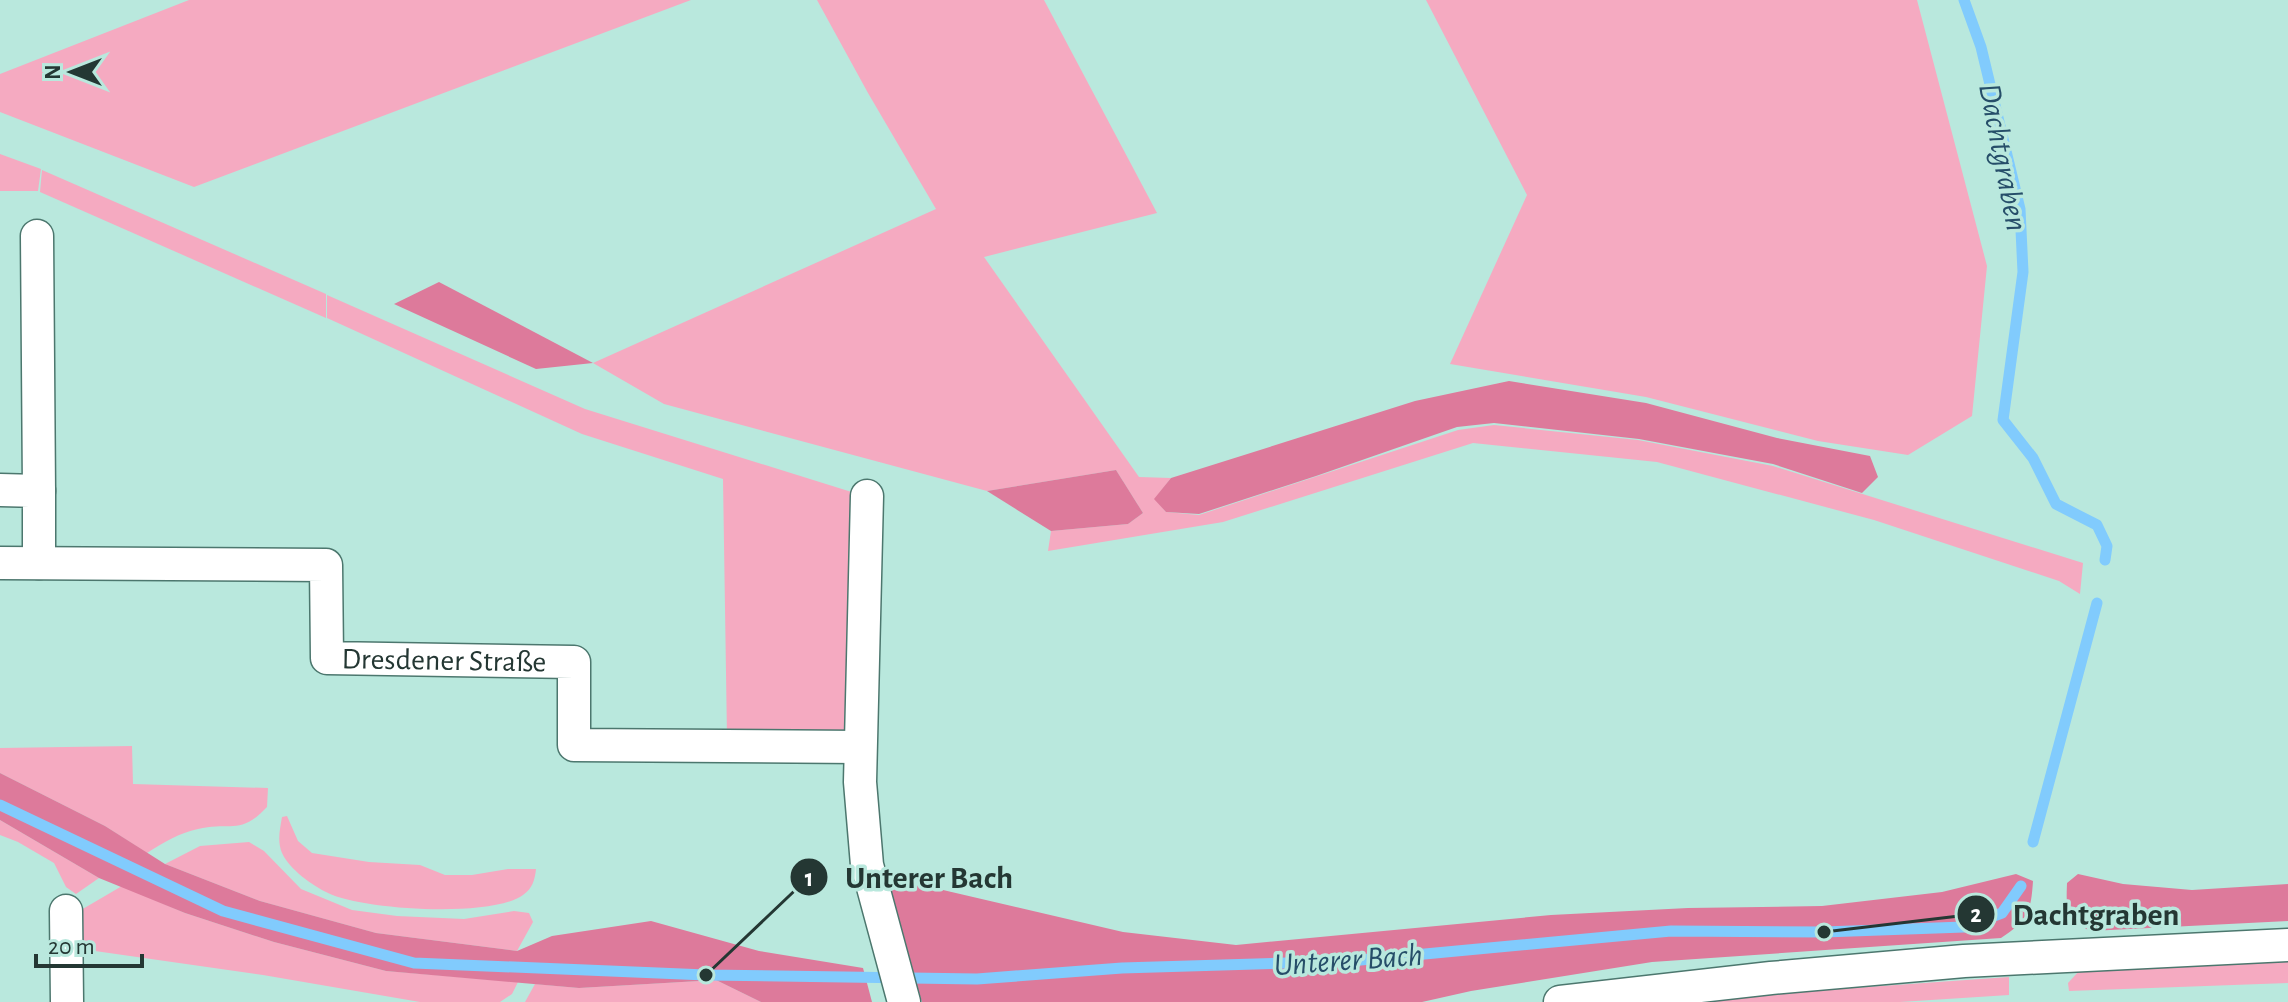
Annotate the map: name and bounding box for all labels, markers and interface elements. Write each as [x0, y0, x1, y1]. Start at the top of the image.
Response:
north arrow [32, 32, 112, 112]
text: N [42, 64, 64, 80]
water label: Dachtgraben [1973, 81, 2033, 234]
street label: Dresdener Straße [341, 644, 547, 678]
callout: Unterer Bach [789, 849, 1029, 905]
text: Unterer Bach [845, 862, 1013, 894]
text: 1 [805, 867, 813, 891]
callout: Dachtgraben [1956, 886, 2195, 942]
text: Dachtgraben [2013, 899, 2179, 931]
text: 2 [1970, 903, 1982, 927]
scale bar [36, 918, 142, 968]
text: 20 m [48, 935, 95, 959]
water label: Unterer Bach [1273, 939, 1424, 981]

